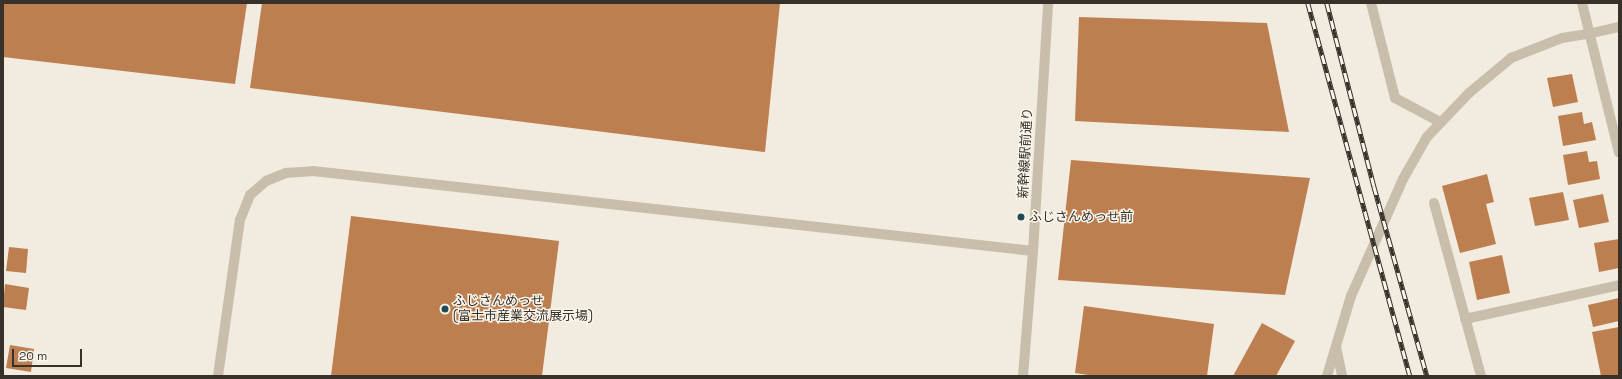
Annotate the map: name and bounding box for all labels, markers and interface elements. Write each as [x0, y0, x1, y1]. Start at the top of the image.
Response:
street label: 新幹線駅前通り [1016, 107, 1036, 199]
place label: ふじさんめっせ前 [1029, 209, 1133, 225]
marker: ふじさんめっせ前 [1016, 212, 1026, 222]
place label: ふじさんめっせ (富士市産業交流展示場) [453, 294, 593, 325]
marker: ふじさんめっせ (富士市産業交流展示場) [440, 304, 450, 314]
scale bar [14, 341, 84, 367]
text: 20 m [19, 348, 47, 364]

